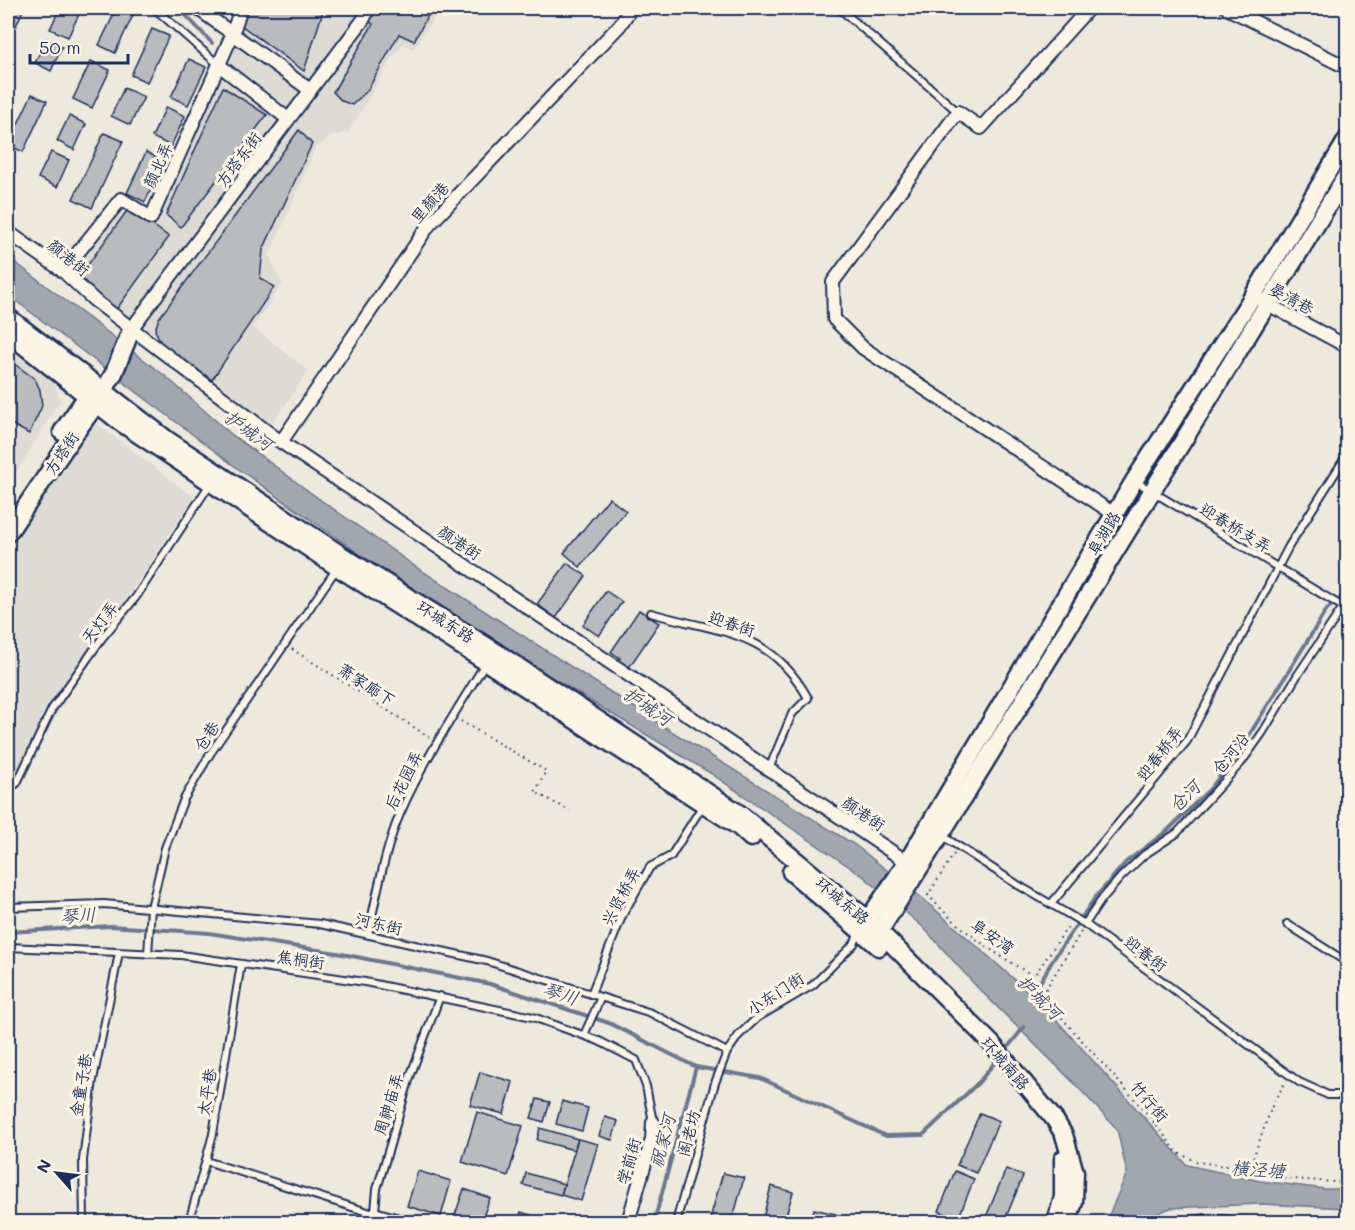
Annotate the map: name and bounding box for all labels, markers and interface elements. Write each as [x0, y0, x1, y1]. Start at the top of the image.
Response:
scale bar [30, 27, 128, 65]
text: 50 m [39, 35, 81, 59]
street label: 方塔东街 [210, 127, 266, 191]
street label: 颜北弄 [138, 139, 176, 191]
street label: 里颜港 [405, 177, 453, 227]
street label: 颜港街 [44, 234, 94, 280]
street label: 晏清巷 [1266, 277, 1318, 319]
water label: 护城河 [220, 404, 280, 457]
street label: 方塔街 [39, 427, 83, 479]
street label: 迎春桥支弄 [1196, 497, 1276, 557]
street label: 阜湖路 [1082, 507, 1124, 559]
street label: 颜港街 [434, 520, 486, 564]
street label: 环城东路 [413, 595, 479, 647]
street label: 天灯弄 [76, 597, 122, 647]
street label: 迎春街 [706, 606, 758, 640]
street label: 萧家廊下 [334, 658, 400, 710]
water label: 护城河 [619, 681, 680, 733]
street label: 仓巷 [188, 717, 224, 755]
street label: 迎春桥弄 [1131, 721, 1187, 785]
street label: 仓河沿 [1207, 728, 1253, 778]
street label: 后花园弄 [379, 747, 427, 813]
water label: 仓河 [1163, 773, 1207, 817]
street label: 颜港街 [838, 791, 890, 835]
street label: 兴贤桥弄 [596, 863, 644, 929]
street label: 环城东路 [812, 871, 874, 929]
water label: 琴川 [59, 902, 98, 928]
street label: 河东街 [353, 907, 405, 939]
street label: 阜安湾 [967, 914, 1019, 958]
street label: 迎春街 [1120, 930, 1172, 976]
street label: 焦桐街 [276, 945, 326, 973]
street label: 小东门街 [742, 967, 808, 1019]
water label: 护城河 [1012, 969, 1070, 1027]
water label: 琴川 [540, 976, 583, 1010]
street label: 环城南路 [977, 1032, 1035, 1094]
street label: 金童子巷 [65, 1052, 95, 1118]
street label: 太平巷 [192, 1067, 220, 1117]
street label: 周神庙弄 [369, 1070, 407, 1138]
street label: 竹行街 [1127, 1076, 1173, 1126]
street label: 阁老坊 [672, 1107, 704, 1159]
water label: 祝家河 [643, 1109, 681, 1170]
street label: 学前街 [611, 1135, 645, 1187]
north arrow [27, 1143, 87, 1203]
text: N [31, 1155, 55, 1176]
water label: 横泾塘 [1230, 1155, 1288, 1183]

